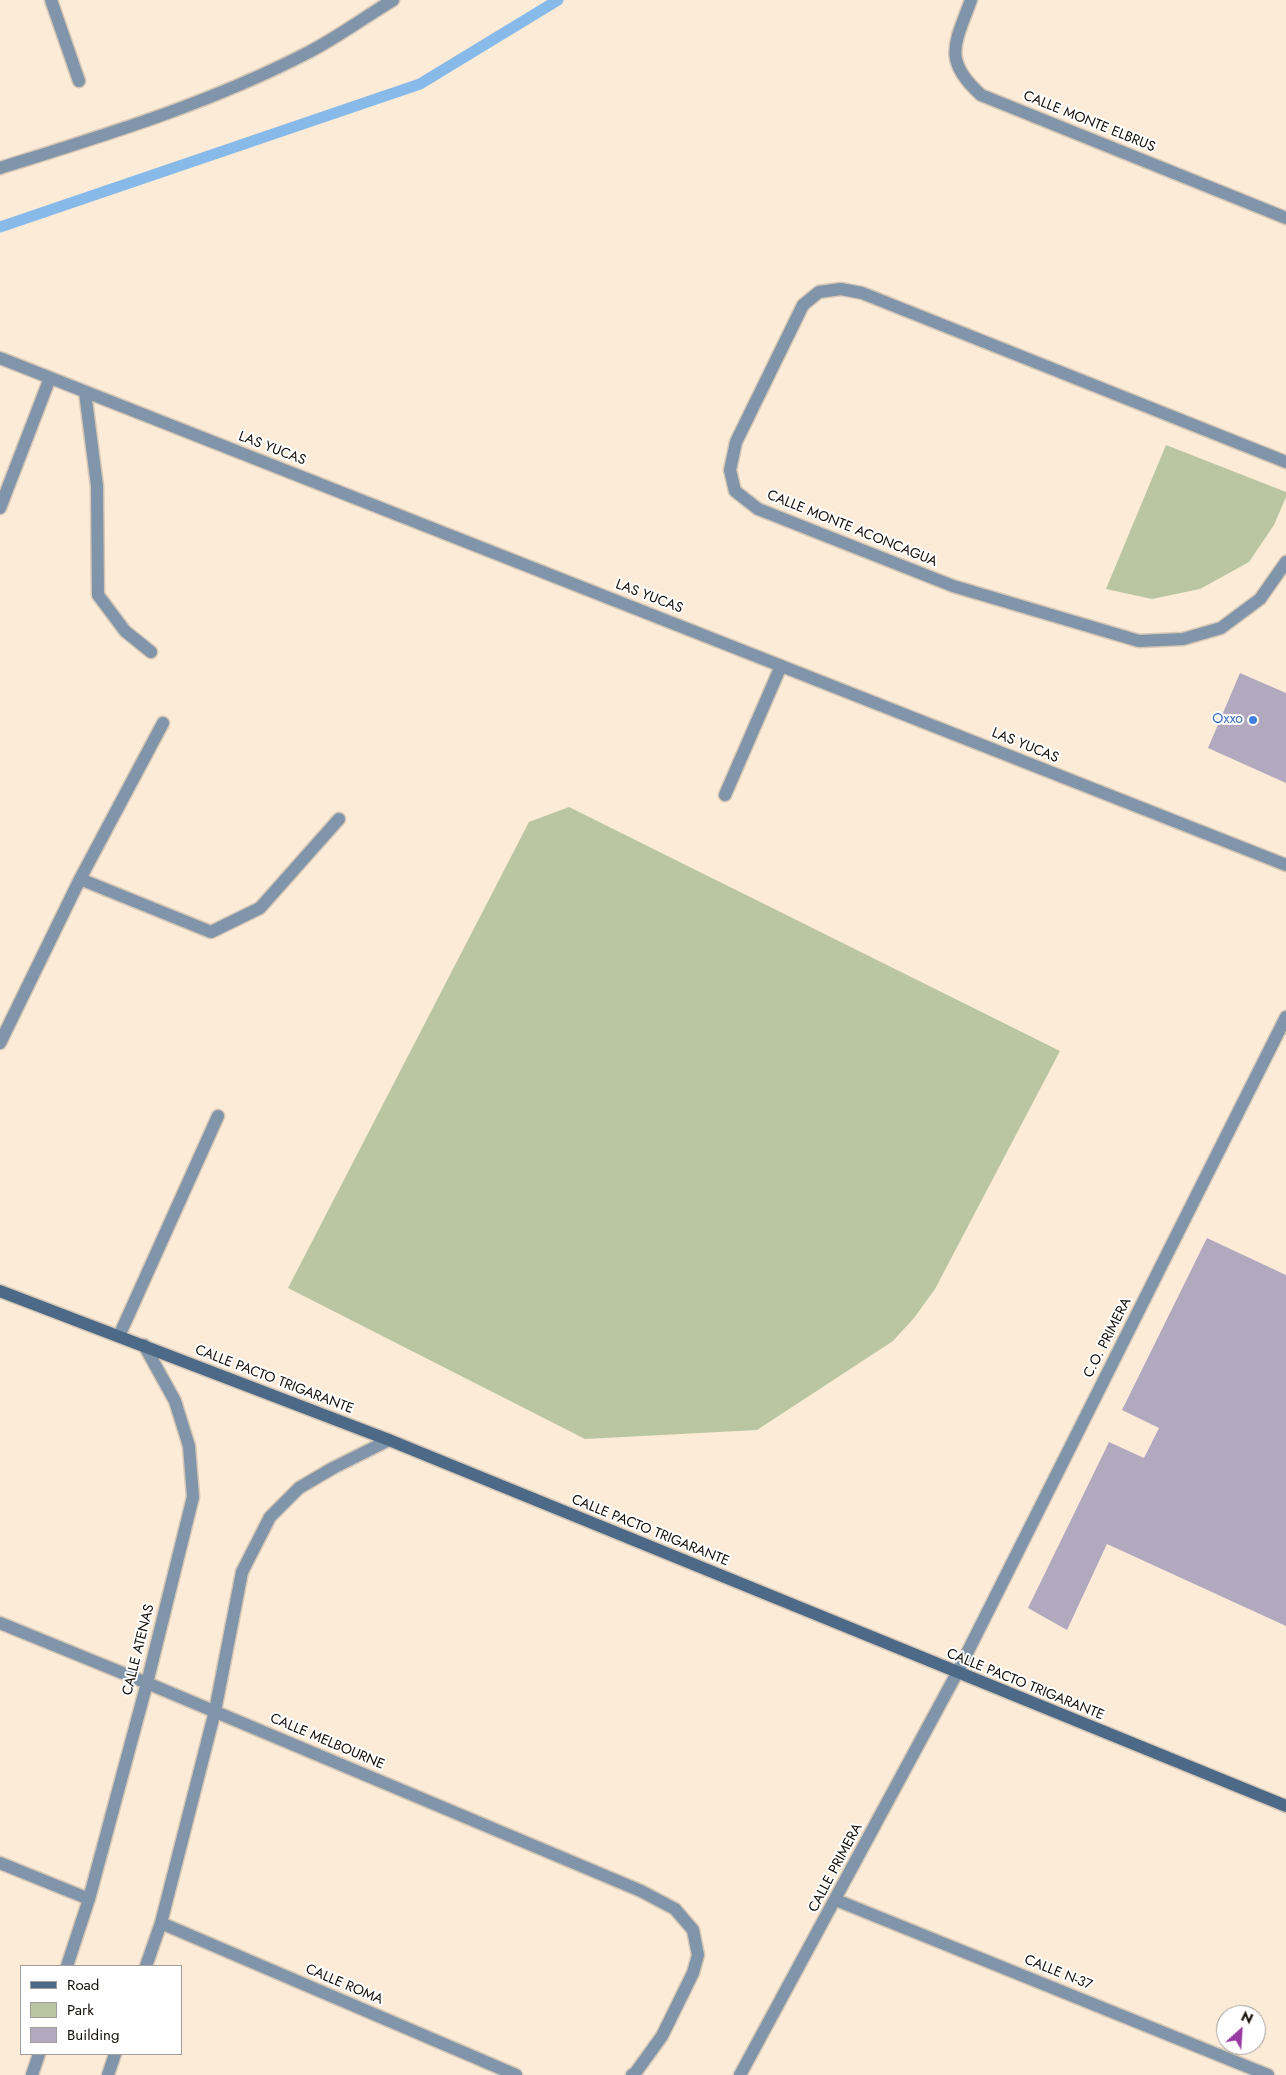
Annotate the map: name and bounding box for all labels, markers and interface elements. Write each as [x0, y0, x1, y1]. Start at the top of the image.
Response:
street label: CALLE MONTE ELBRUS [1021, 88, 1157, 156]
street label: LAS YUCAS [236, 428, 308, 470]
street label: CALLE MONTE ACONCAGUA [764, 487, 940, 571]
street label: LAS YUCAS [613, 576, 685, 618]
place label: Oxxo [1212, 712, 1243, 728]
marker: Oxxo [1247, 714, 1259, 726]
street label: LAS YUCAS [989, 725, 1061, 767]
street label: C.O. PRIMERA [1081, 1295, 1135, 1381]
street label: CALLE PACTO TRIGARANTE [192, 1342, 356, 1418]
street label: CALLE PACTO TRIGARANTE [569, 1492, 731, 1570]
street label: CALLE ATENAS [120, 1603, 158, 1697]
street label: CALLE PACTO TRIGARANTE [944, 1646, 1106, 1724]
street label: CALLE MELBOURNE [267, 1710, 387, 1774]
street label: CALLE PRIMERA [806, 1821, 866, 1915]
street label: CALLE N-37 [1022, 1952, 1094, 1994]
street label: CALLE ROMA [303, 1961, 385, 2009]
legend [20, 1965, 182, 2055]
text: Road [67, 1974, 99, 1996]
text: Park [67, 1999, 94, 2021]
north arrow [1216, 2005, 1266, 2055]
text: N [1238, 2006, 1257, 2029]
text: Building [67, 2024, 119, 2046]

